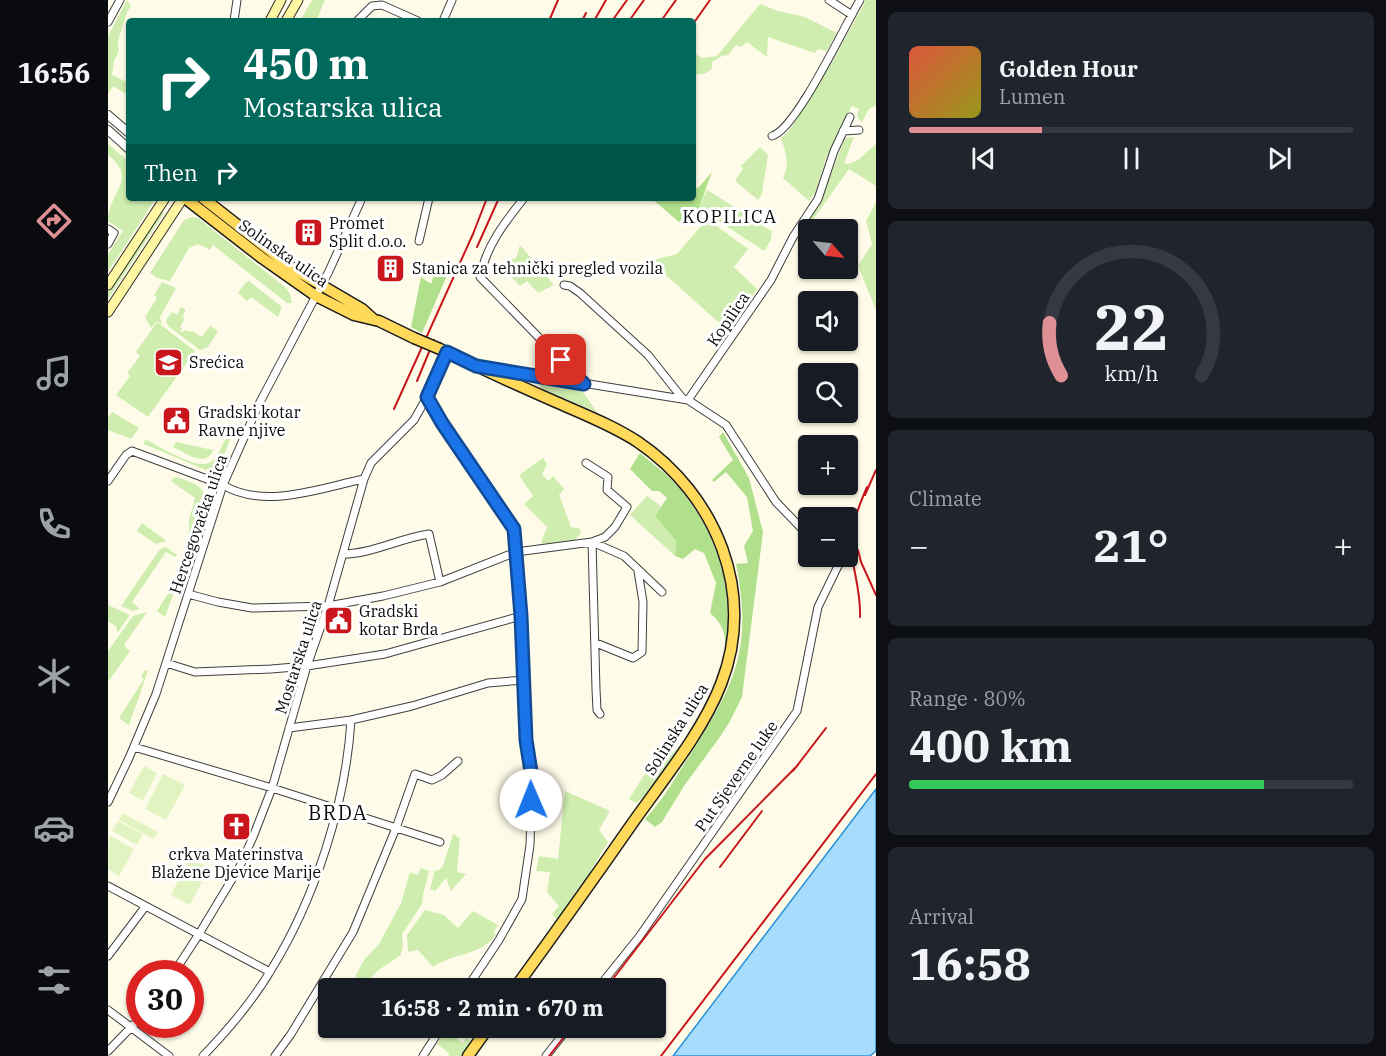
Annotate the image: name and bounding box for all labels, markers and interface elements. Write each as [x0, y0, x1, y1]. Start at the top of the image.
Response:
text: 450 m [243, 36, 369, 91]
icon: right [144, 42, 222, 120]
text: Golden Hour [999, 54, 1138, 83]
text: 16:56 [18, 55, 90, 90]
text: Lumen [999, 83, 1066, 110]
text: Mostarska ulica [243, 89, 443, 124]
icon: previous [967, 142, 1000, 175]
icon: pause [1115, 142, 1148, 175]
icon: next [1263, 142, 1296, 175]
icon: right [210, 156, 243, 189]
text: Then [144, 158, 198, 187]
icon: directions [33, 200, 75, 242]
district label: KOPILICA [682, 205, 778, 228]
place label: Promet Split d.o.o. [329, 213, 406, 251]
street label: Solinska ulica [235, 215, 333, 291]
building icon: Promet Split d.o.o. [292, 216, 324, 248]
north arrow [798, 219, 858, 279]
map controls [798, 219, 858, 567]
building icon: Stanica za tehnički pregled vozila [375, 252, 407, 284]
place label: Stanica za tehnički pregled vozila [412, 258, 663, 278]
text: 22 [1094, 286, 1168, 367]
street label: Kopilica [702, 288, 754, 350]
button: sound [798, 291, 858, 351]
pin [535, 334, 586, 385]
icon: arrive [544, 343, 577, 376]
school or university icon: Srećica [152, 346, 184, 378]
icon: music [33, 352, 75, 394]
place label: Srećica [189, 352, 245, 372]
text: km/h [1104, 360, 1158, 388]
button: search [798, 363, 858, 423]
place label: Gradski kotar Ravne njive [198, 402, 301, 440]
public building icon: Gradski kotar Ravne njive [161, 405, 193, 437]
button: + [798, 435, 858, 495]
street label: Hercegovačka ulica [165, 451, 231, 596]
text: Climate [909, 485, 982, 512]
icon: phone [33, 503, 75, 545]
button: − [798, 507, 858, 567]
text: 21° [1093, 516, 1169, 574]
text: − [909, 524, 929, 567]
text: + [1333, 524, 1353, 567]
street label: Mostarska ulica [270, 597, 326, 716]
place label: Gradski kotar Brda [359, 601, 439, 639]
public building icon: Gradski kotar Brda [322, 604, 354, 636]
icon: climate [33, 655, 75, 697]
street label: Solinska ulica [640, 679, 712, 779]
text: Range · 80% [909, 685, 1026, 712]
text: 400 km [909, 716, 1072, 774]
street label: Put Sjeverne luke [690, 717, 782, 835]
position arrow [499, 768, 563, 832]
district label: BRDA [308, 799, 368, 826]
icon: car [33, 807, 75, 849]
church icon: crkva Materinstva Blažene Djevice Marije [220, 810, 252, 842]
place label: crkva Materinstva Blažene Djevice Marije [151, 844, 321, 882]
text: Arrival [909, 903, 974, 930]
text: 16:58 [909, 934, 1031, 992]
icon: filters [33, 959, 75, 1001]
speed limit sign: 30 [126, 960, 204, 1038]
text: 16:58 · 2 min · 670 m [380, 993, 604, 1022]

